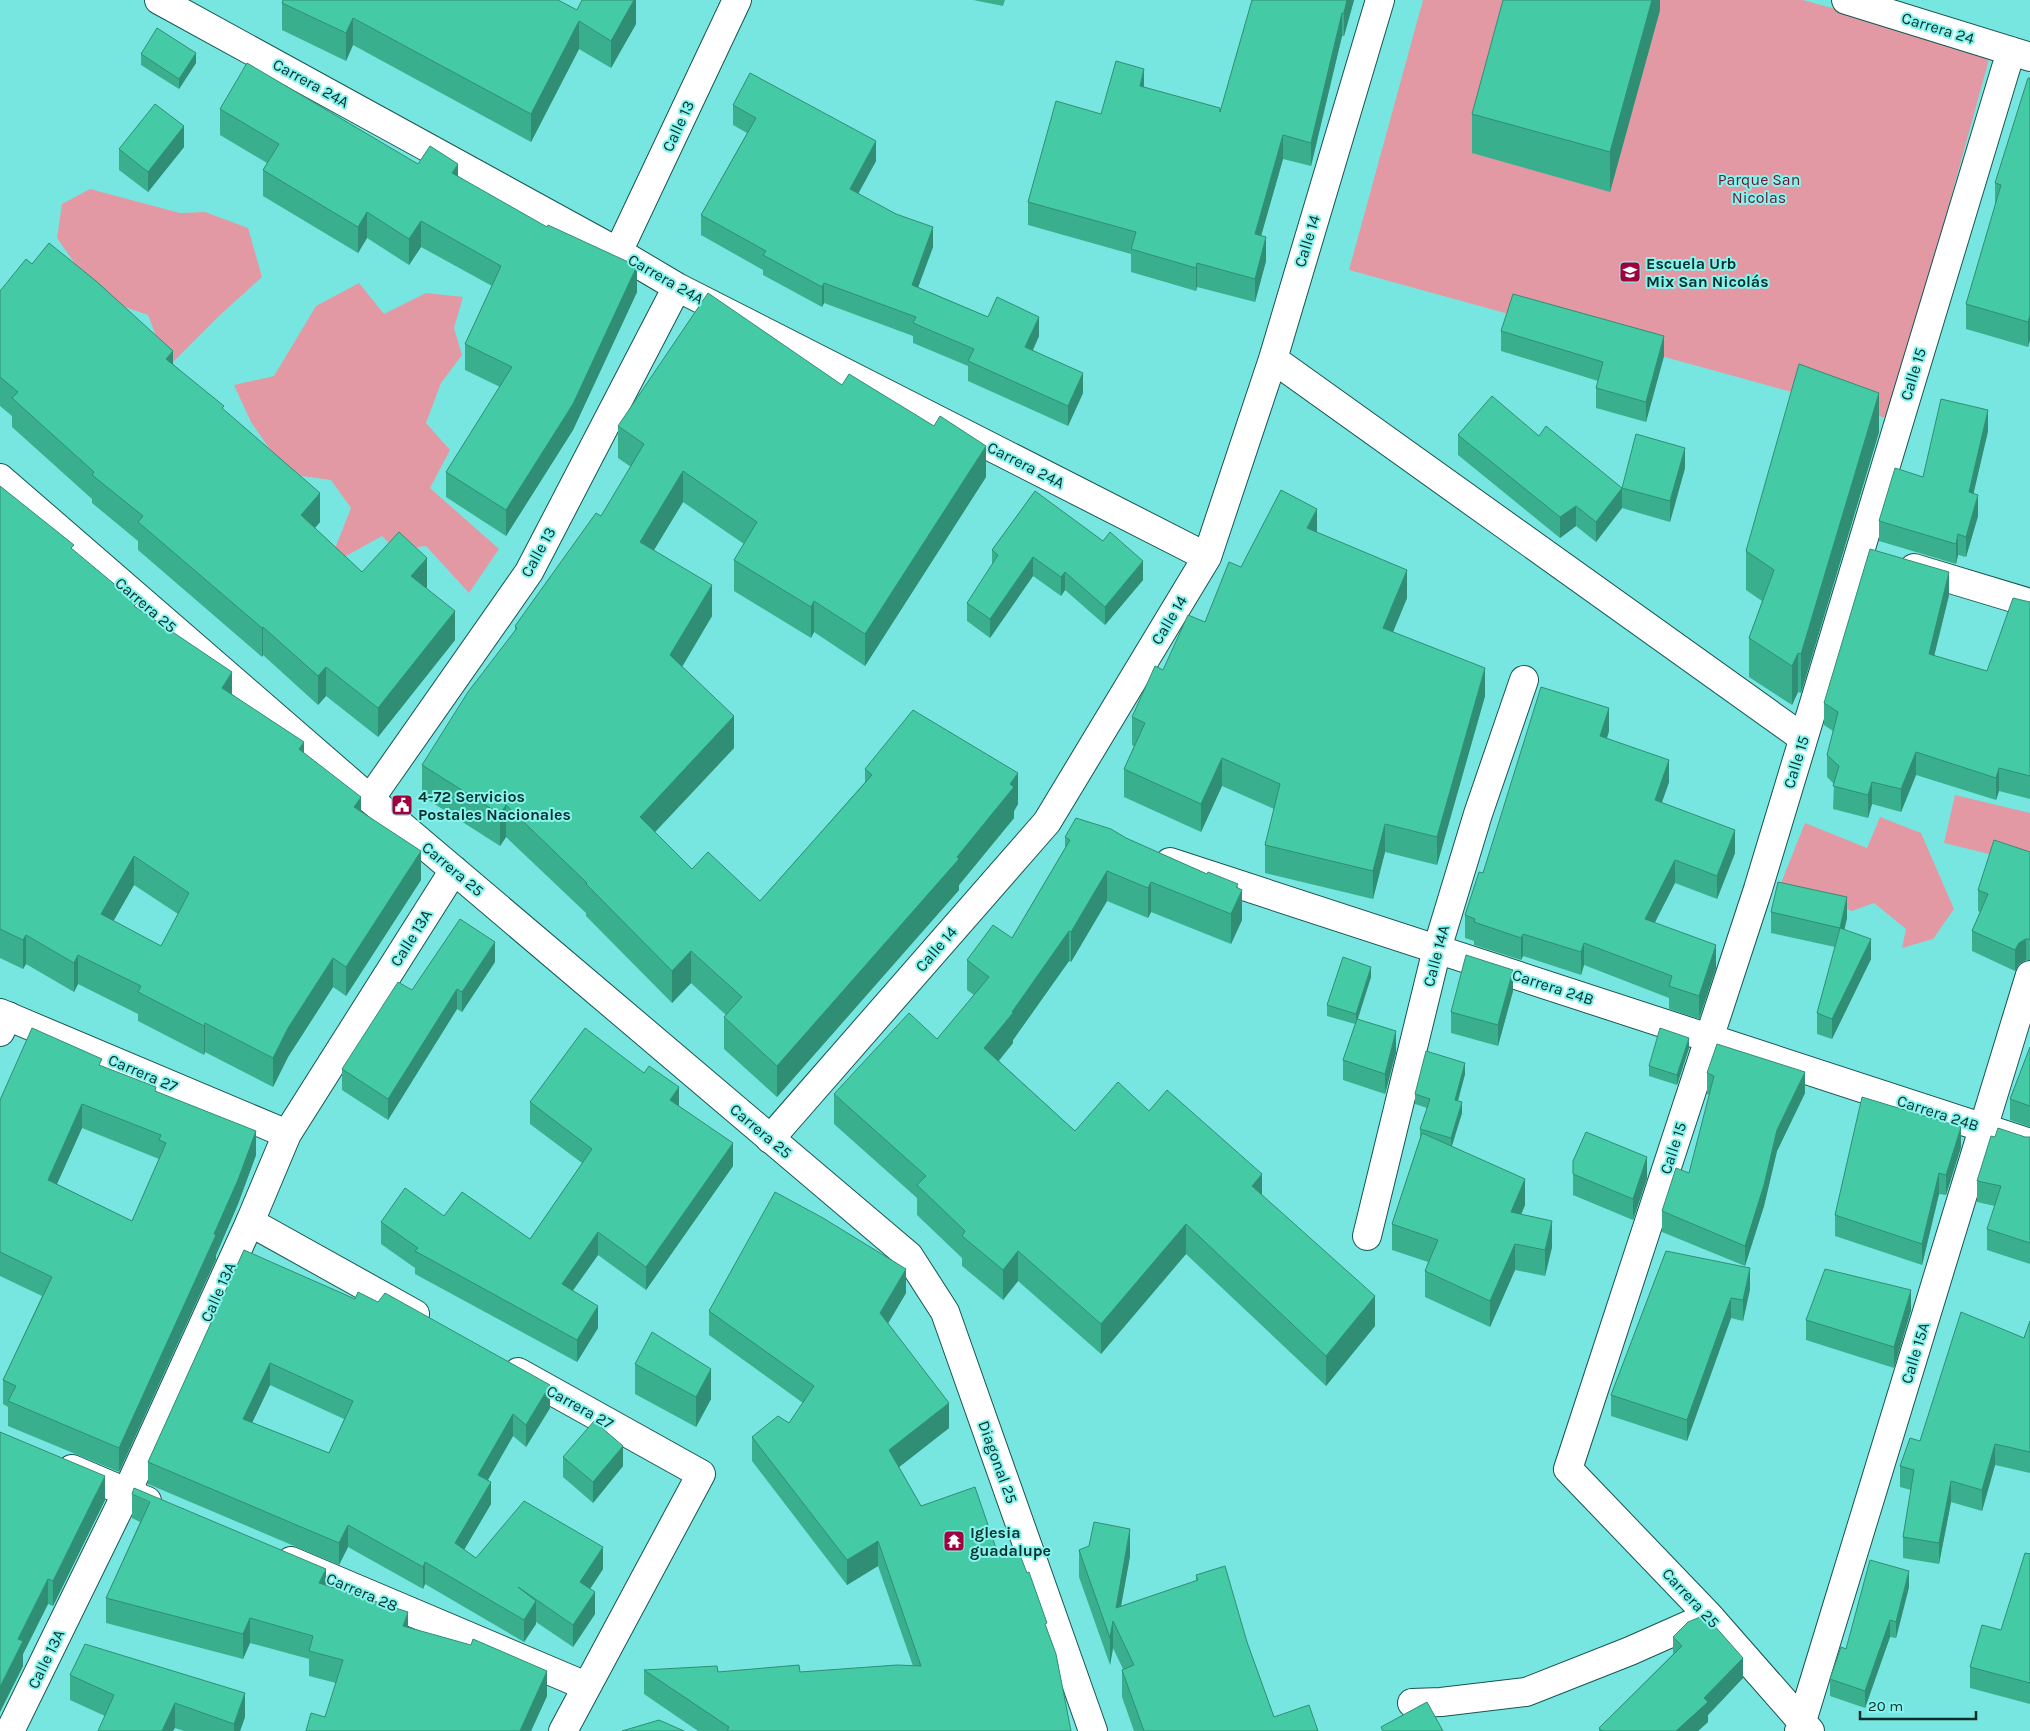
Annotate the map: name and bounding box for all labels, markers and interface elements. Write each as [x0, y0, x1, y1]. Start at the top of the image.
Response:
street label: Carrera 24 [1899, 8, 1977, 48]
street label: Carrera 24A [270, 54, 352, 112]
street label: Calle 13 [658, 97, 698, 155]
park label: Parque San Nicolas [1718, 170, 1800, 207]
street label: Calle 14 [1290, 212, 1324, 270]
street label: Carrera 24A [625, 250, 707, 308]
place label: Escuela Urb Mix San Nicolás [1646, 254, 1769, 291]
school or university icon: Escuela Urb Mix San Nicolás [1618, 260, 1642, 284]
street label: Calle 15 [1896, 345, 1930, 403]
street label: Carrera 24A [984, 437, 1068, 493]
street label: Calle 13 [517, 524, 559, 580]
street label: Carrera 25 [111, 573, 181, 637]
street label: Calle 14 [1147, 592, 1191, 648]
street label: Calle 15 [1779, 733, 1813, 791]
place label: 4-72 Servicios Postales Nacionales [418, 787, 571, 824]
public building icon: 4-72 Servicios Postales Nacionales [390, 793, 414, 817]
street label: Carrera 25 [418, 838, 488, 900]
street label: Calle 13A [386, 906, 436, 970]
street label: Calle 14 [911, 922, 961, 976]
street label: Calle 14A [1419, 923, 1453, 989]
street label: Carrera 24B [1510, 965, 1596, 1009]
street label: Carrera 27 [105, 1050, 181, 1096]
street label: Carrera 24B [1895, 1091, 1981, 1135]
street label: Carrera 25 [726, 1100, 796, 1162]
street label: Calle 15 [1656, 1119, 1690, 1177]
street label: Calle 13A [196, 1259, 240, 1325]
street label: Calle 15A [1897, 1320, 1933, 1386]
street label: Carrera 27 [543, 1381, 617, 1433]
street label: Diagonal 25 [974, 1418, 1022, 1506]
place label: Iglesia guadalupe [970, 1523, 1051, 1560]
temple icon: Iglesia guadalupe [942, 1529, 966, 1553]
street label: Carrera 25 [1658, 1564, 1724, 1632]
street label: Carrera 28 [323, 1568, 401, 1616]
street label: Calle 13A [24, 1626, 68, 1692]
scale bar [1860, 1688, 1976, 1720]
text: 20 m [1868, 1697, 1903, 1715]

